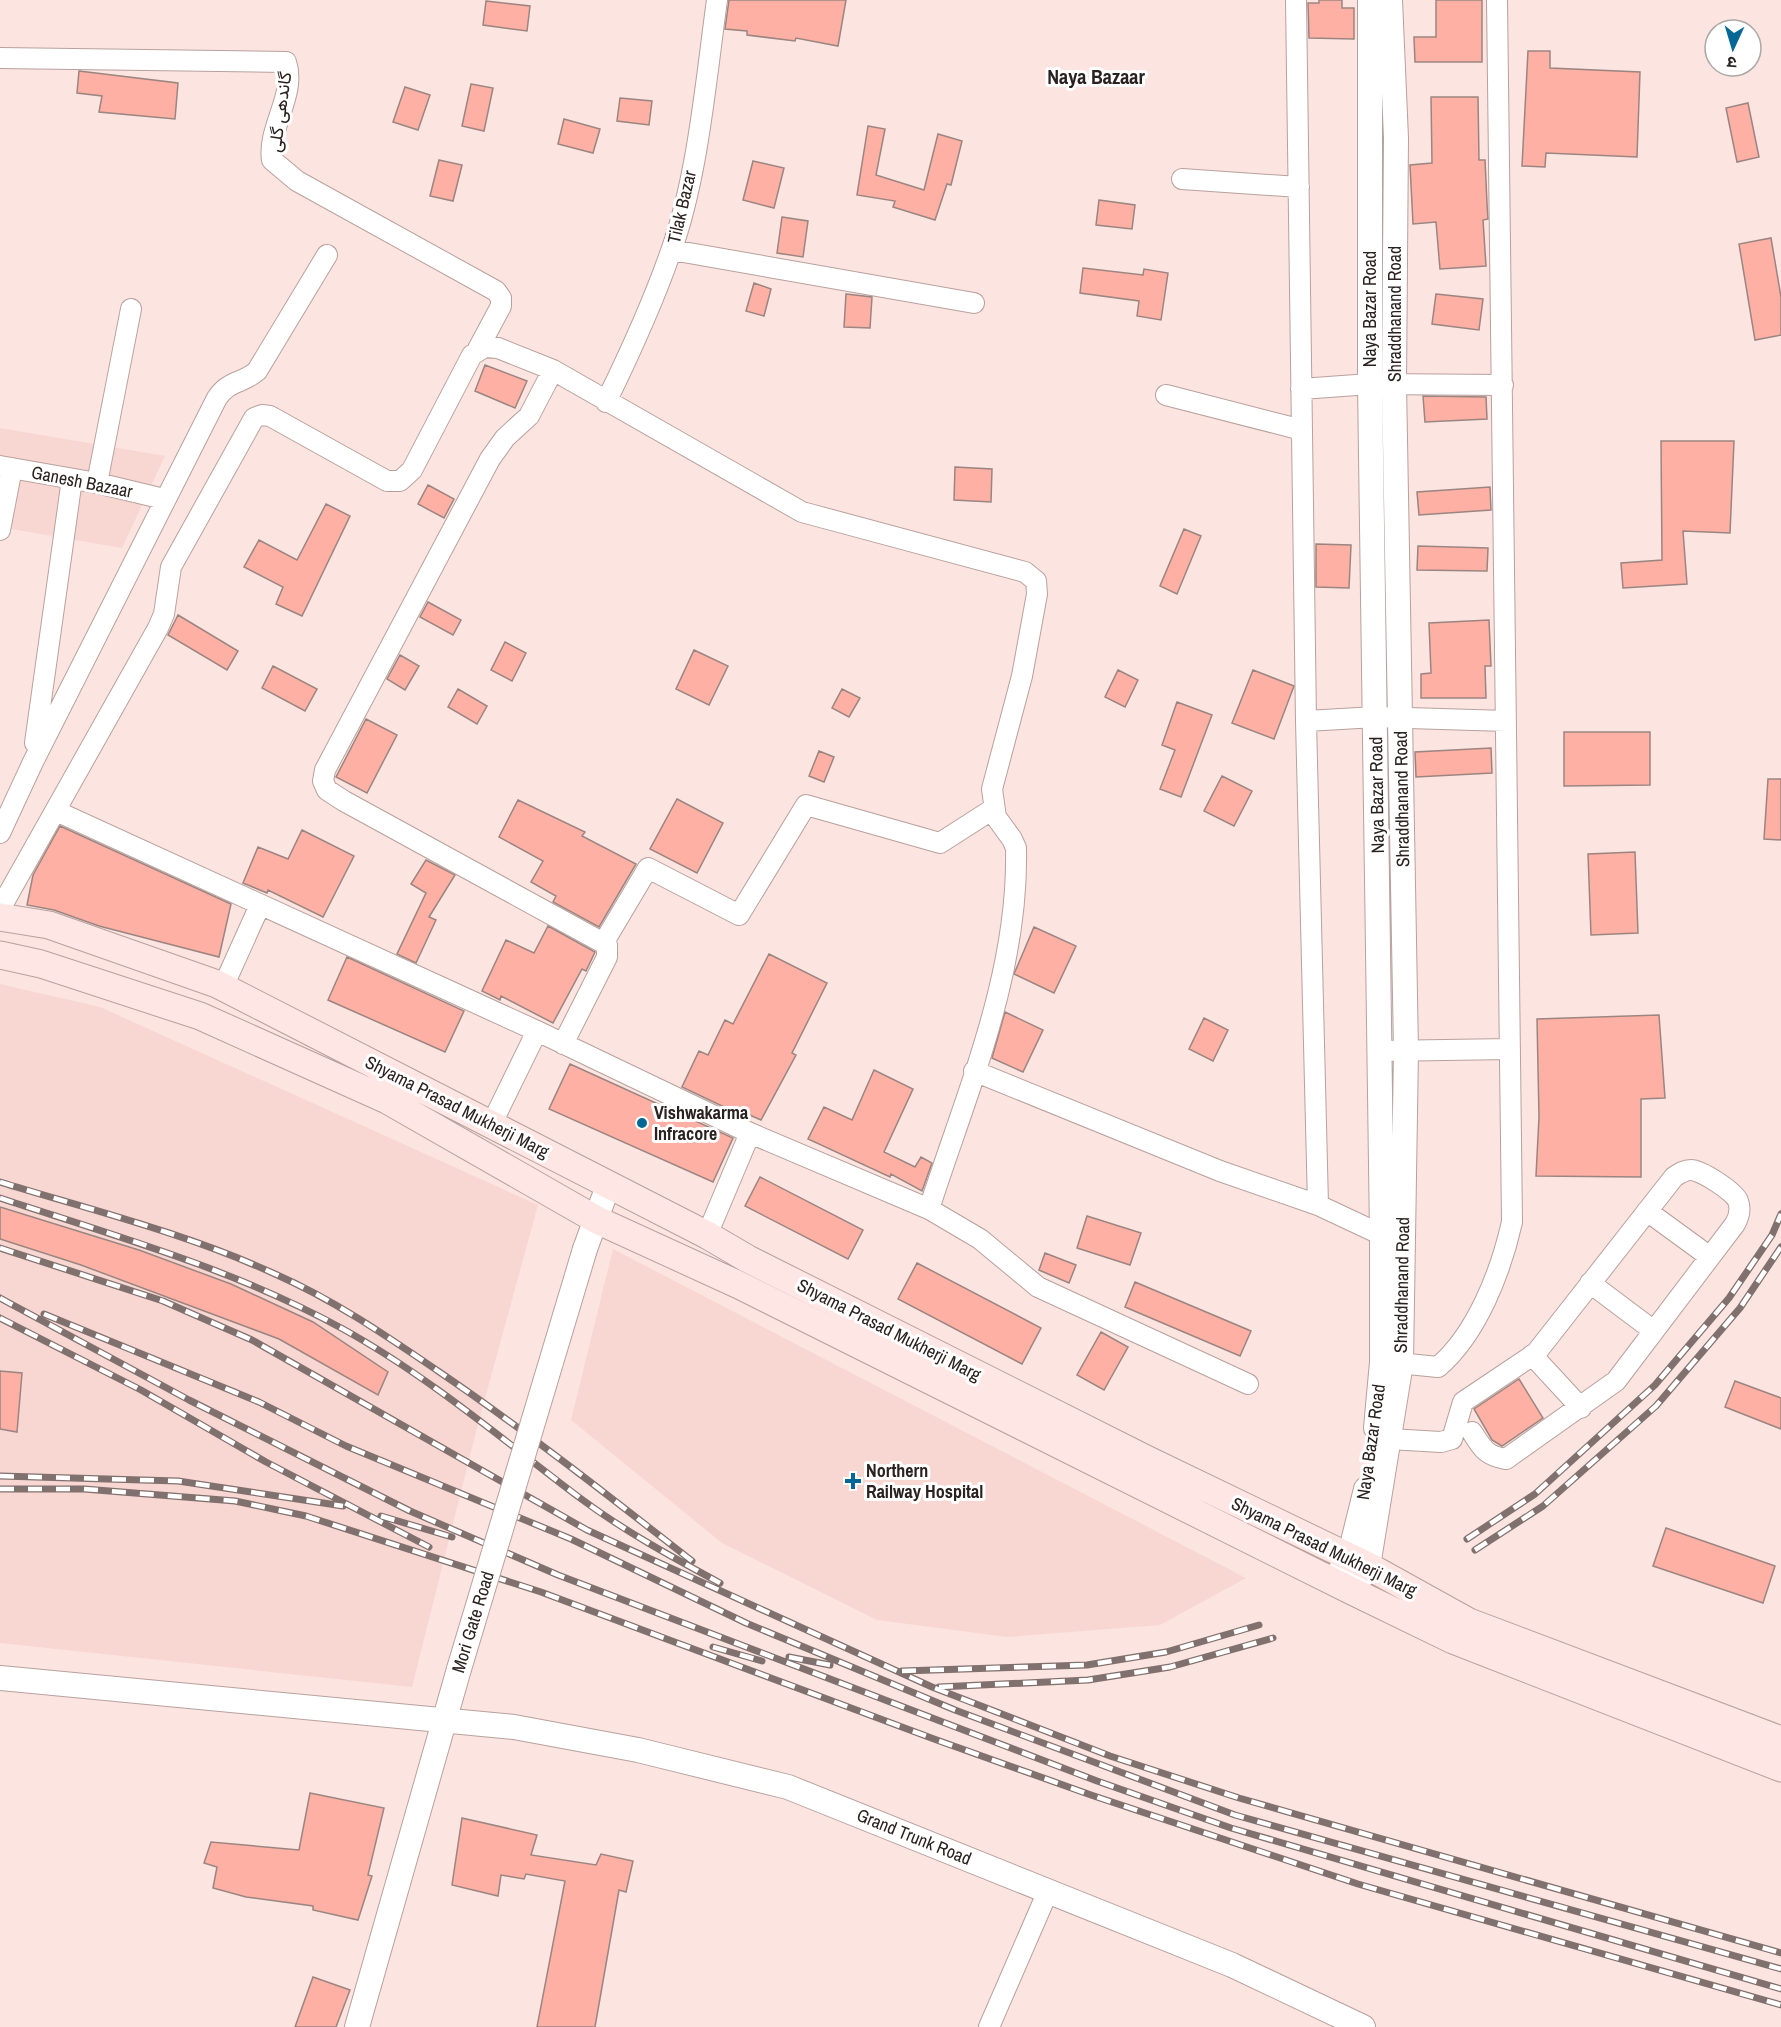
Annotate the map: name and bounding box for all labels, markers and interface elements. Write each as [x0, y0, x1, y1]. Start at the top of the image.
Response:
north arrow [1703, 18, 1763, 78]
text: उ [1726, 52, 1737, 74]
district label: Naya Bazaar [1047, 63, 1145, 90]
street label: گاندھی گلی [261, 70, 298, 154]
street label: Tilak Bazar [661, 168, 702, 246]
street label: Shraddhanand Road [1382, 246, 1407, 382]
street label: Naya Bazar Road [1357, 251, 1382, 367]
street label: Ganesh Bazaar [29, 459, 135, 504]
street label: Shraddhanand Road [1388, 731, 1415, 867]
street label: Naya Bazar Road [1363, 737, 1390, 853]
street label: Shyama Prasad Mukherji Marg [361, 1049, 554, 1164]
place label: Vishwakarma Infracore [654, 1100, 749, 1146]
marker: Vishwakarma Infracore [635, 1116, 649, 1130]
street label: Shraddhanand Road [1388, 1217, 1415, 1353]
street label: Shyama Prasad Mukherji Marg [793, 1272, 986, 1387]
street label: Naya Bazar Road [1350, 1383, 1391, 1501]
place label: Northern Railway Hospital [866, 1458, 983, 1504]
marker: Northern Railway Hospital [844, 1472, 862, 1490]
street label: Shyama Prasad Mukherji Marg [1227, 1491, 1422, 1603]
street label: Mori Gate Road [445, 1568, 500, 1676]
street label: Grand Trunk Road [853, 1802, 975, 1871]

